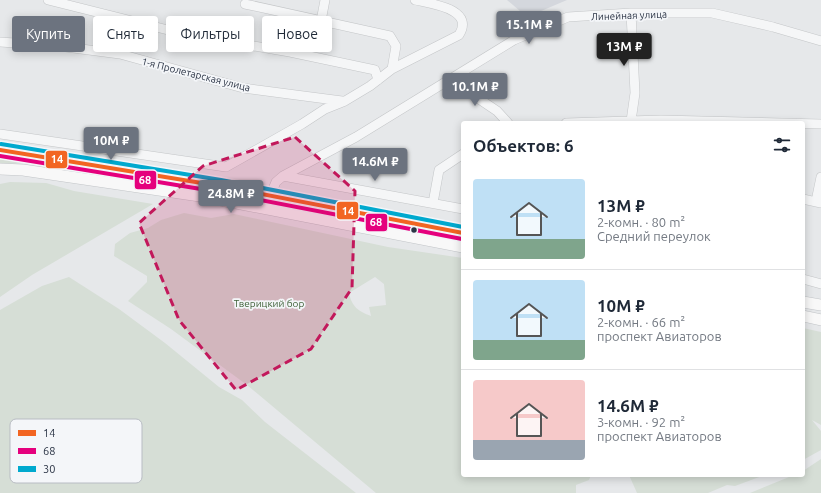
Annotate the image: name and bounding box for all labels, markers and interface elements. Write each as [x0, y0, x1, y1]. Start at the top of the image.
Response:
street label: Линейная улица [591, 9, 667, 22]
pin: 15.1M ₽ [492, 11, 566, 45]
chip: Купить [12, 16, 85, 52]
chip: Снять [93, 16, 158, 52]
chip: Фильтры [166, 16, 254, 52]
chip: Новое [262, 16, 332, 52]
text: 15.1M ₽ [505, 17, 553, 31]
pin: 13M ₽ [596, 33, 652, 67]
text: 13M ₽ [606, 39, 642, 53]
street label: 1-я Пролетарская улица [140, 56, 251, 93]
pin: 10.1M ₽ [438, 73, 512, 107]
text: 10.1M ₽ [451, 79, 499, 93]
pin: 10M ₽ [83, 127, 139, 161]
text: 10M ₽ [93, 133, 129, 147]
icon: filters [771, 134, 793, 156]
text: Объектов: 6 [473, 136, 573, 155]
pin: 14.6M ₽ [338, 148, 412, 182]
line badge: 14 [45, 150, 68, 169]
text: 14 [51, 153, 63, 165]
text: 14.6M ₽ [351, 154, 399, 168]
line badge: 68 [134, 170, 157, 190]
text: 68 [139, 174, 151, 186]
pin: 24.8M ₽ [194, 180, 268, 214]
text: 24.8M ₽ [207, 186, 255, 200]
icon: home [505, 195, 553, 243]
text: 13M ₽ [597, 196, 645, 215]
line badge: 14 [336, 201, 359, 220]
text: 14 [342, 205, 354, 217]
line badge: 68 [365, 213, 388, 232]
text: 2-комн. · 80 m² [597, 215, 685, 229]
text: 68 [370, 216, 382, 228]
unlabelled marker [409, 225, 419, 235]
text: Средний переулок [597, 229, 711, 243]
icon: home [505, 296, 553, 344]
text: 10M ₽ [597, 296, 645, 315]
park label: Тверицкий бор [234, 298, 304, 309]
text: 2-комн. · 66 m² [597, 315, 685, 329]
text: проспект Авиаторов [597, 329, 722, 343]
icon: home [505, 396, 553, 444]
text: 14.6M ₽ [597, 396, 659, 415]
text: 3-комн. · 92 m² [597, 415, 685, 429]
legend [10, 419, 142, 483]
text: 14 [43, 427, 55, 439]
text: проспект Авиаторов [597, 429, 722, 443]
text: 68 [43, 445, 55, 457]
text: 30 [43, 463, 55, 475]

